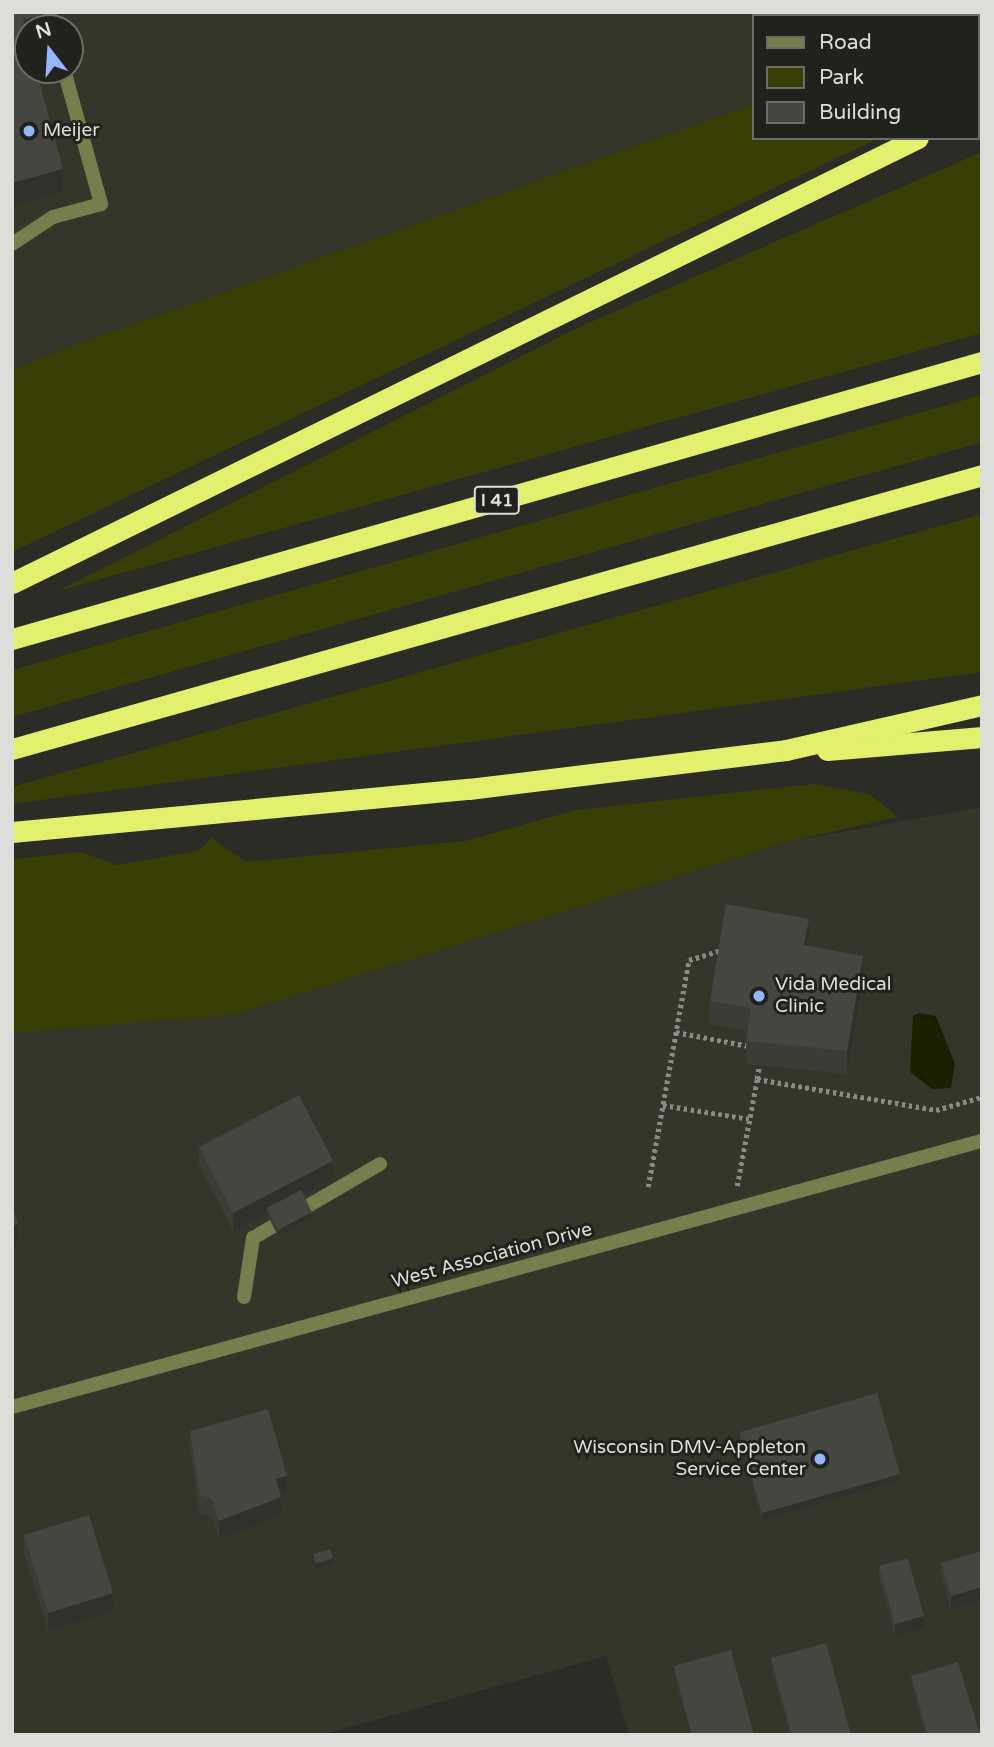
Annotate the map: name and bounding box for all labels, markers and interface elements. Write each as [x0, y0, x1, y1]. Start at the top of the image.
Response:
north arrow [14, 14, 84, 84]
legend [752, 14, 980, 140]
text: N [33, 18, 54, 44]
text: Road [819, 30, 872, 55]
text: Park [819, 65, 864, 90]
text: Building [819, 100, 901, 125]
place label: Meijer [43, 120, 99, 142]
marker: Meijer [21, 123, 37, 139]
road number: I 41 [472, 486, 522, 514]
place label: Vida Medical Clinic [775, 974, 891, 1018]
marker: Vida Medical Clinic [749, 986, 769, 1006]
street label: West Association Drive [389, 1218, 595, 1294]
place label: Wisconsin DMV-Appleton Service Center [573, 1437, 806, 1481]
marker: Wisconsin DMV-Appleton Service Center [812, 1451, 828, 1467]

